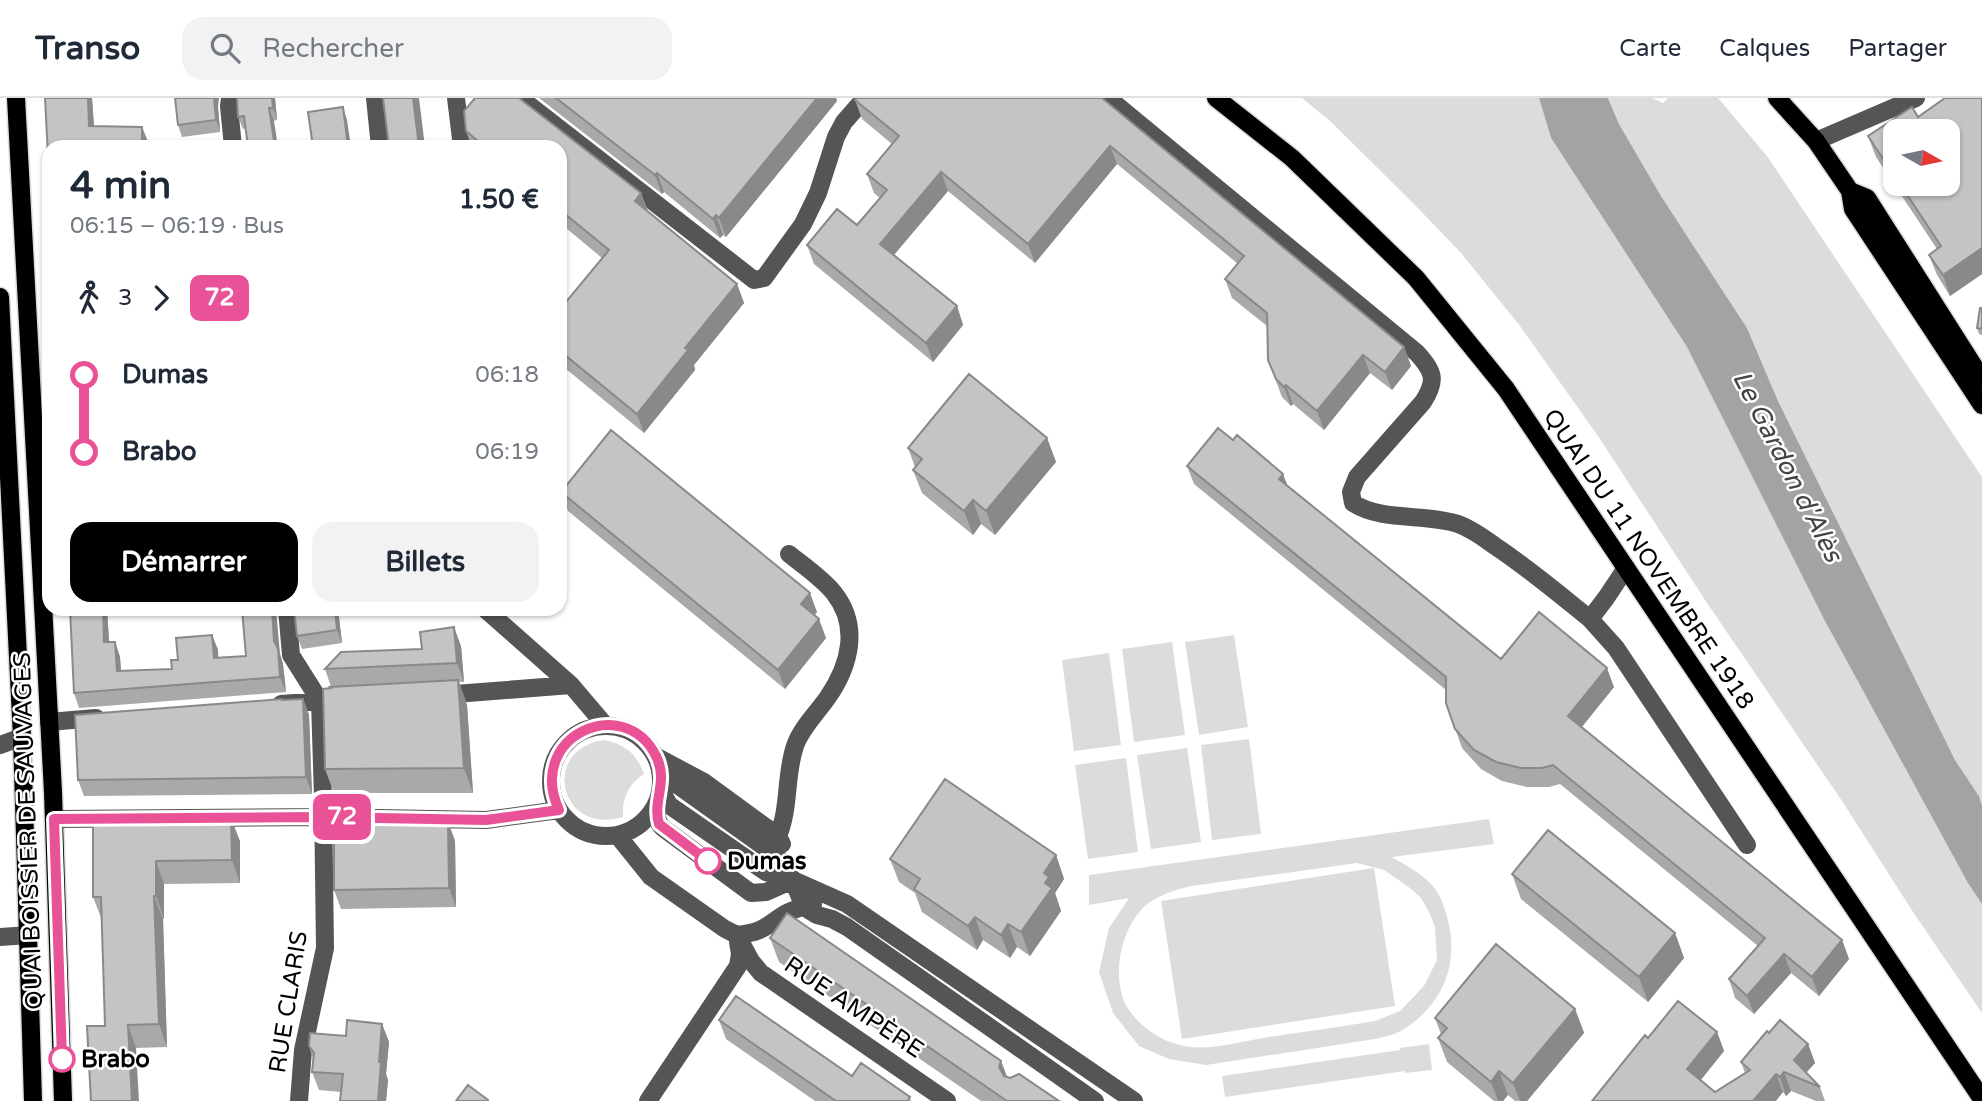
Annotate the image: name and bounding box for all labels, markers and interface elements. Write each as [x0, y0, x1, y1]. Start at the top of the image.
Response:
search box [182, 17, 672, 80]
text: Transo [35, 29, 140, 68]
icon: search [206, 29, 244, 67]
text: Rechercher [262, 33, 404, 64]
text: Carte [1619, 34, 1681, 63]
text: Calques [1719, 34, 1810, 63]
text: Partager [1848, 34, 1947, 63]
north arrow [1883, 119, 1960, 196]
map controls [1883, 119, 1960, 196]
text: 4 min [70, 163, 171, 209]
text: 1.50 € [459, 184, 539, 215]
text: 06:15 – 06:19 · Bus [70, 212, 284, 240]
icon: walk [70, 279, 108, 317]
icon: forward [142, 279, 180, 317]
text: 72 [204, 283, 235, 312]
text: 3 [118, 284, 132, 312]
text: Dumas [122, 359, 208, 390]
text: 06:18 [475, 361, 539, 389]
water label: Le Gardon d'Alès [1726, 366, 1850, 568]
street label: QUAI DU 11 NOVEMBRE 1918 [1537, 404, 1760, 715]
text: Brabo [122, 436, 197, 467]
text: 06:19 [475, 438, 539, 466]
button: Démarrer [70, 522, 298, 602]
button: Billets [312, 522, 539, 602]
street label: QUAI BOISSIER DE SAUVAGES [8, 652, 49, 1010]
line badge: 72 [310, 794, 374, 840]
text: 72 [327, 802, 357, 831]
place label: Dumas [727, 847, 807, 876]
marker: Dumas [695, 848, 721, 874]
street label: RUE CLARIS [263, 929, 314, 1075]
street label: RUE AMPÈRE [779, 949, 929, 1065]
place label: Brabo [81, 1045, 150, 1074]
marker: Brabo [49, 1046, 75, 1072]

